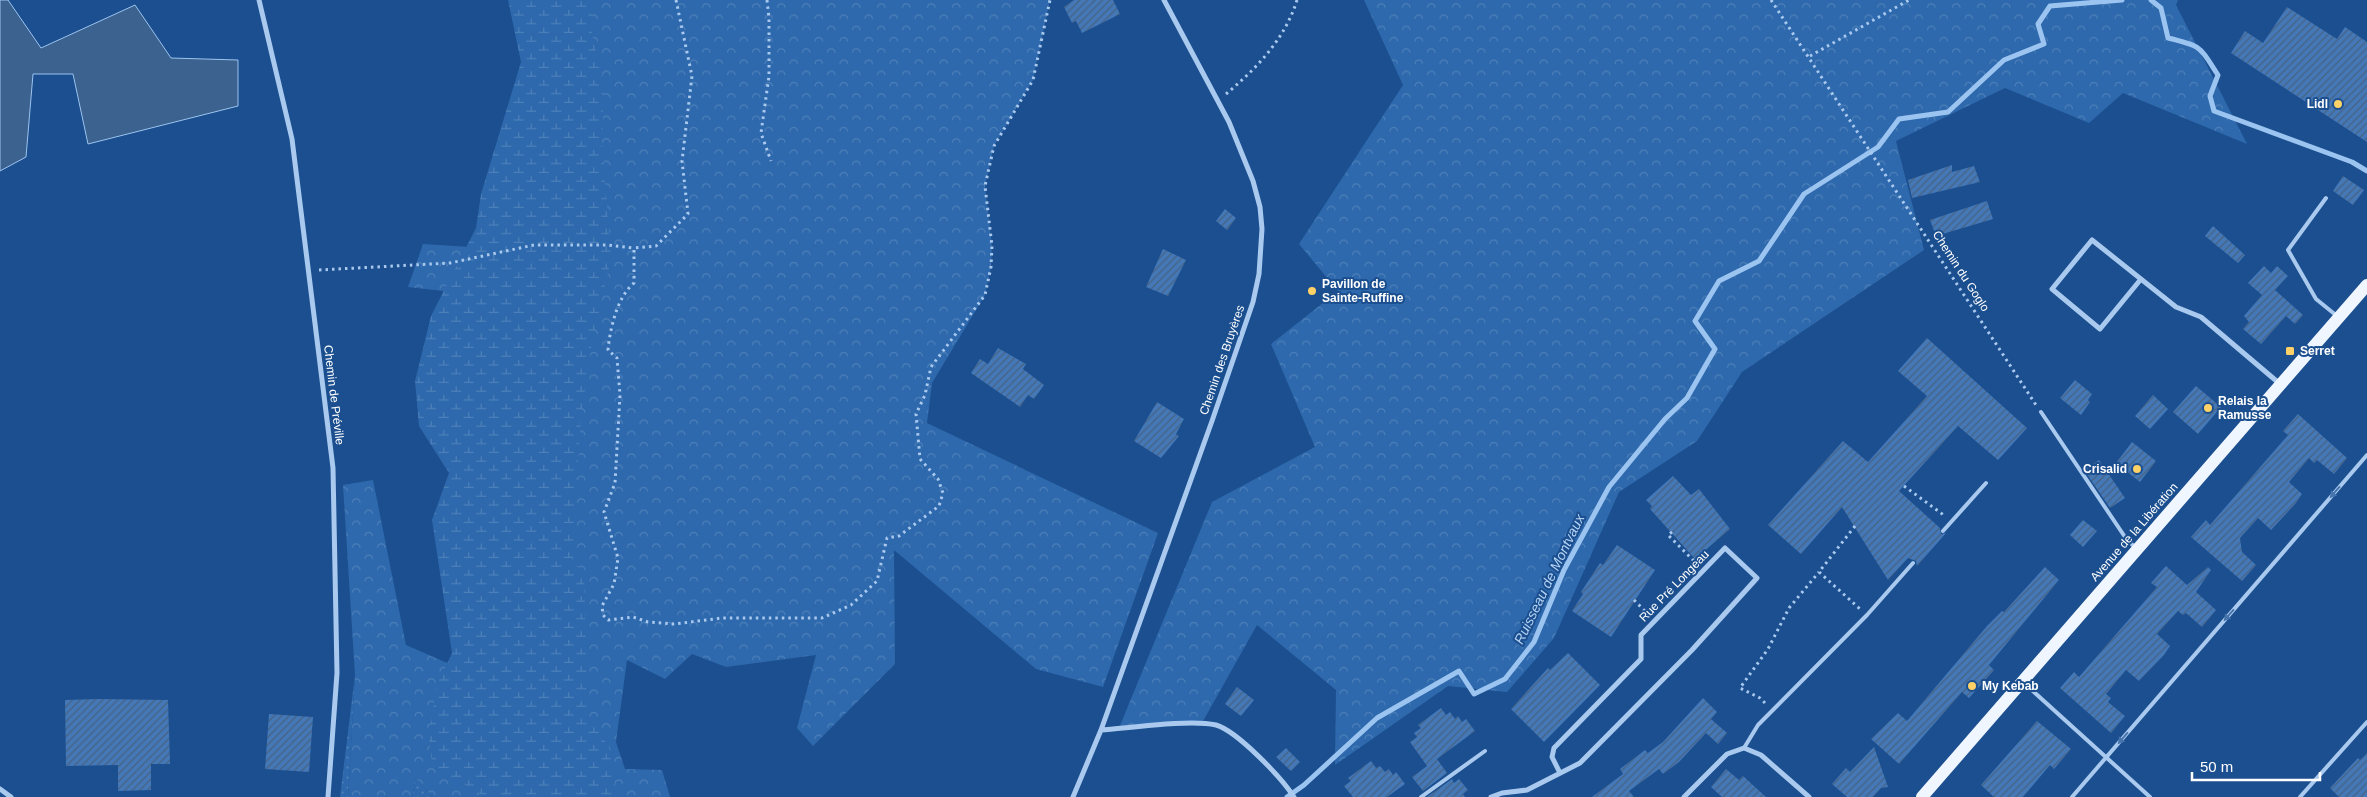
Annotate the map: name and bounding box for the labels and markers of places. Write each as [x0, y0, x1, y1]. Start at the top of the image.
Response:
place label: Lidl [2307, 97, 2328, 111]
marker: Lidl [2332, 98, 2344, 110]
place label: Pavillon de Sainte-Ruffine [1322, 277, 1404, 305]
marker: Pavillon de Sainte-Ruffine [1306, 285, 1318, 297]
place label: Serret [2300, 344, 2335, 358]
marker: Serret [2284, 345, 2296, 357]
place label: Relais la Ramusse [2218, 394, 2272, 422]
marker: Relais la Ramusse [2202, 402, 2214, 414]
place label: Crisalid [2083, 462, 2127, 476]
marker: Crisalid [2131, 463, 2143, 475]
place label: My Kebab [1982, 679, 2039, 693]
marker: My Kebab [1966, 680, 1978, 692]

